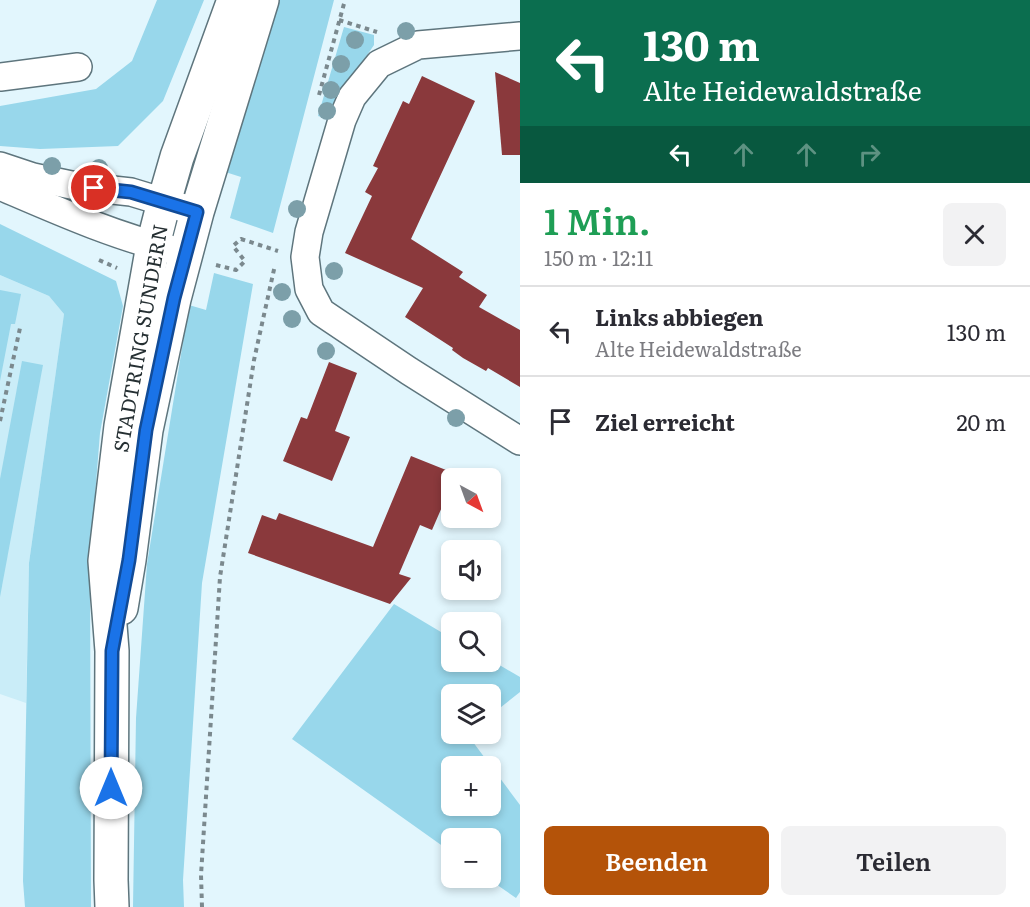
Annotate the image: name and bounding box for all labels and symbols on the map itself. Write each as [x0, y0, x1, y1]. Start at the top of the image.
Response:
pin [68, 162, 119, 213]
street label: STADTRING SUNDERN [104, 222, 174, 454]
north arrow [441, 468, 501, 528]
position arrow [79, 756, 143, 820]

